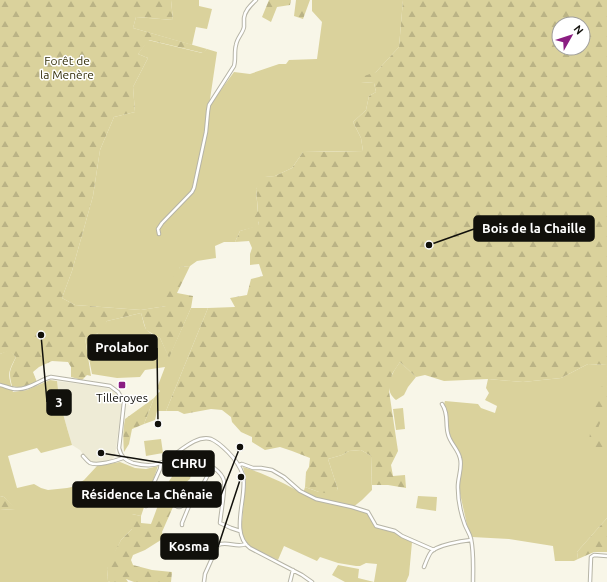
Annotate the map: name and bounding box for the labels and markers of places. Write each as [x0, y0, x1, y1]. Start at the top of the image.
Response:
callout: Bois de la Chaille [474, 216, 594, 241]
callout: Prolabor [88, 335, 157, 360]
marker: Tilleroyes [117, 380, 127, 390]
callout: 3 [47, 390, 71, 415]
place label: Tilleroyes [96, 391, 148, 404]
callout: CHRU [163, 451, 214, 476]
callout: Résidence La Chênaie [73, 482, 221, 507]
callout: Kosma [161, 534, 218, 559]

